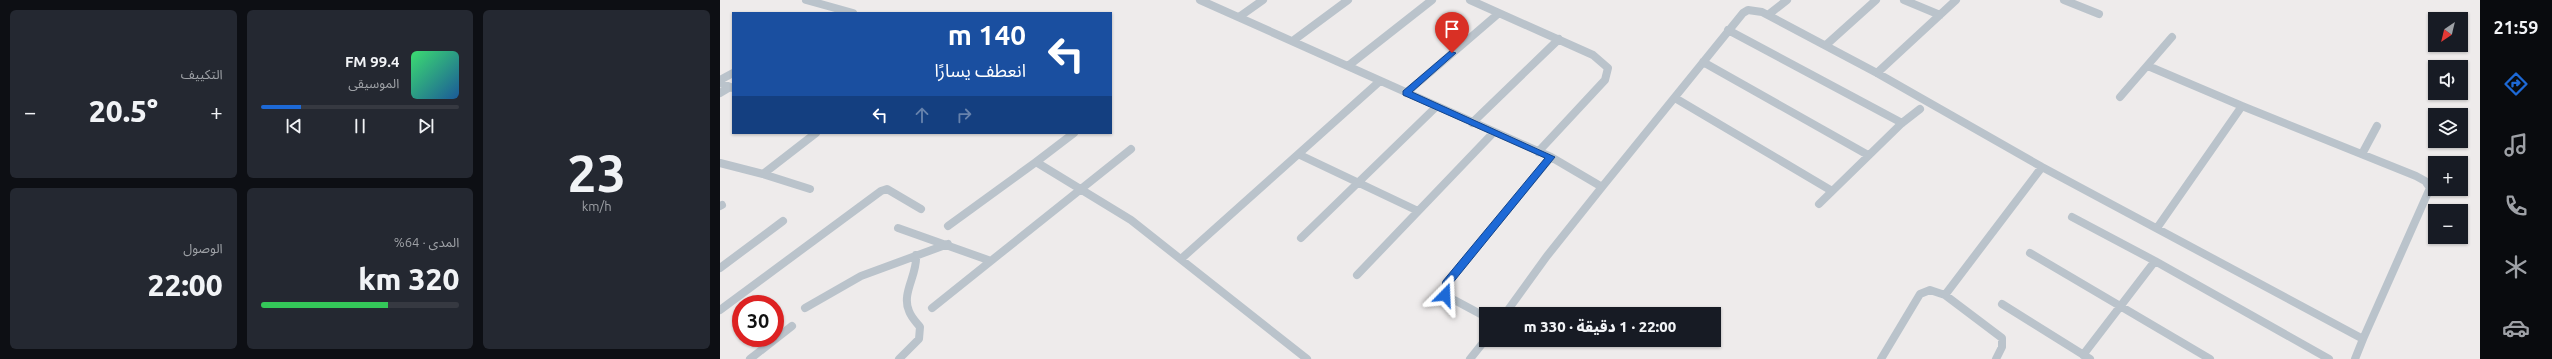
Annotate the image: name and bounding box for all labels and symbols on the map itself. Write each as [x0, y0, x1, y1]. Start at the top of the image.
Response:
pin [1435, 12, 1469, 53]
north arrow [2428, 12, 2468, 52]
position arrow [1424, 274, 1466, 316]
speed limit sign: 30 [732, 295, 784, 347]

